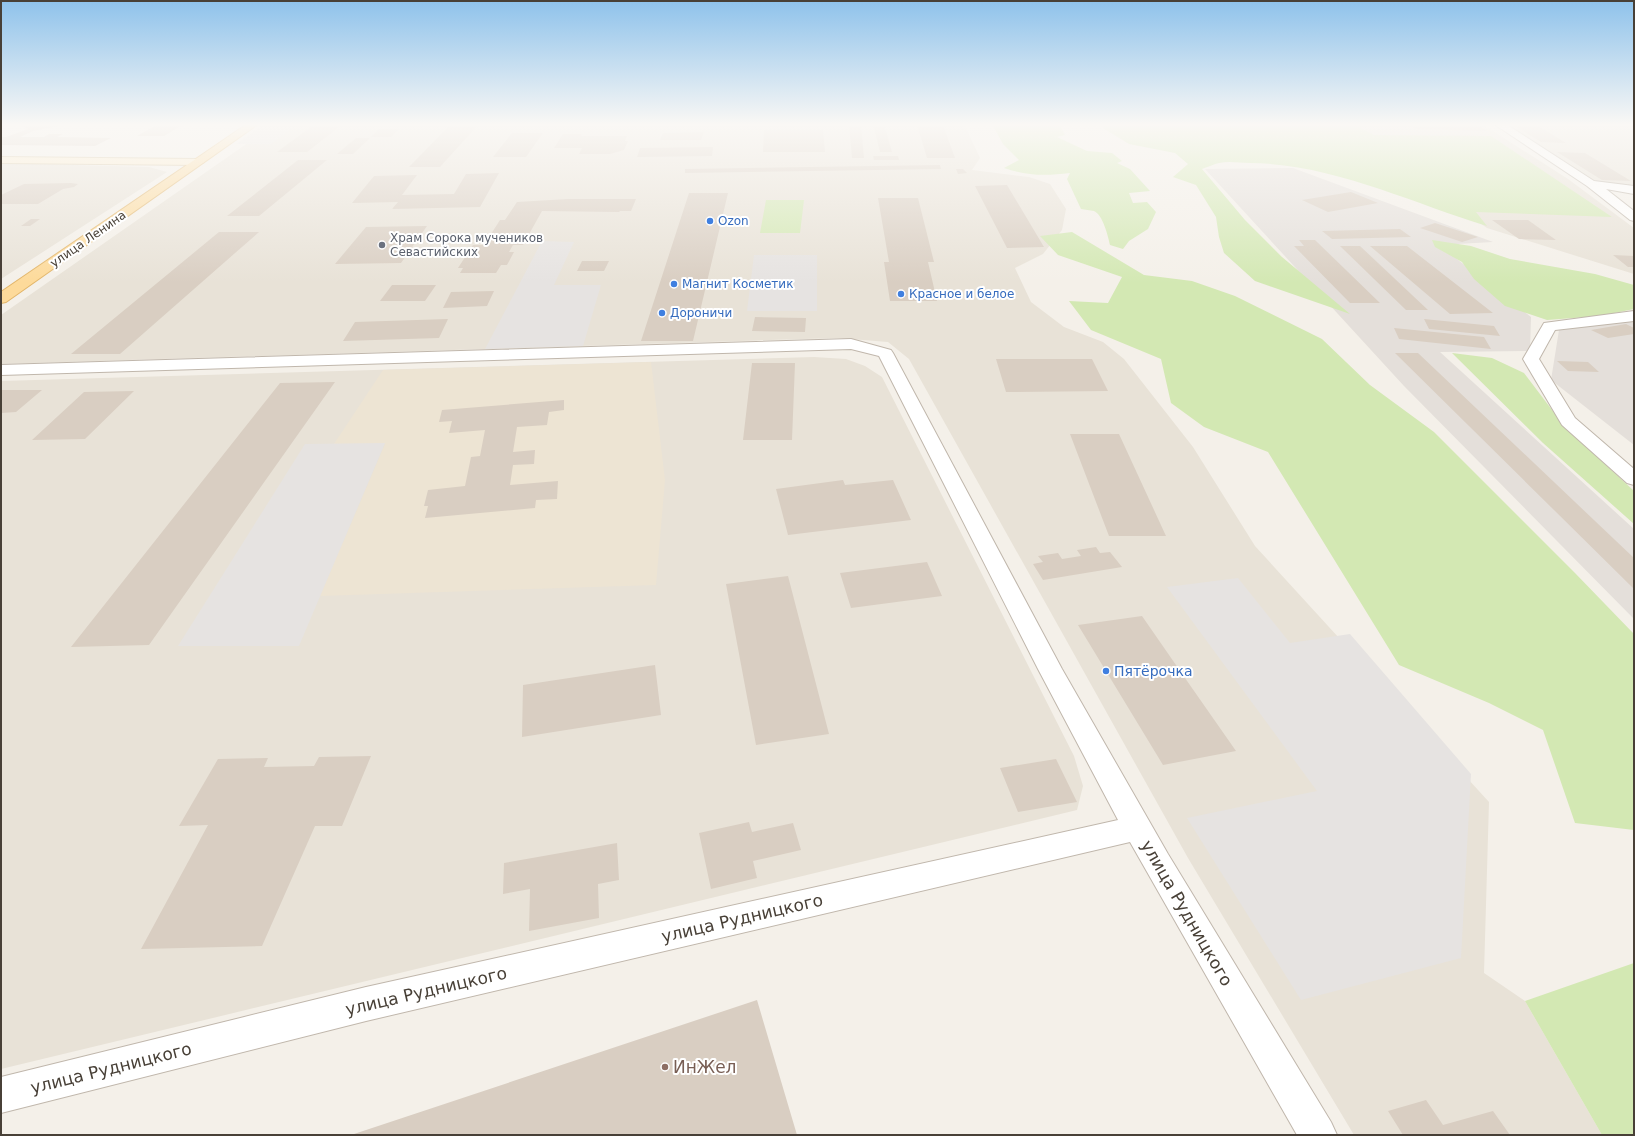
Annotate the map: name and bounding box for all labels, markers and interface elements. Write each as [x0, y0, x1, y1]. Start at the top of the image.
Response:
street label: улица Ленина [47, 208, 129, 270]
place label: Ozon [718, 214, 749, 228]
marker: Ozon [705, 216, 715, 226]
place label: Храм Сорока мучеников Севастийских [390, 231, 543, 259]
marker: Храм Сорока мучеников Севастийских [377, 240, 387, 250]
place label: Магнит Косметик [682, 277, 793, 291]
marker: Магнит Косметик [669, 279, 679, 289]
place label: Красное и белое [909, 287, 1014, 301]
marker: Красное и белое [896, 289, 906, 299]
place label: Дороничи [670, 306, 732, 320]
marker: Дороничи [657, 308, 667, 318]
place label: Пятёрочка [1114, 663, 1192, 679]
marker: Пятёрочка [1101, 666, 1111, 676]
street label: улица Рудницкого [1137, 836, 1237, 990]
street label: улица Рудницкого [659, 890, 825, 946]
street label: улица Рудницкого [343, 963, 509, 1019]
street label: улица Рудницкого [28, 1038, 194, 1098]
place label: ИнЖел [673, 1057, 736, 1077]
marker: ИнЖел [660, 1062, 670, 1072]

